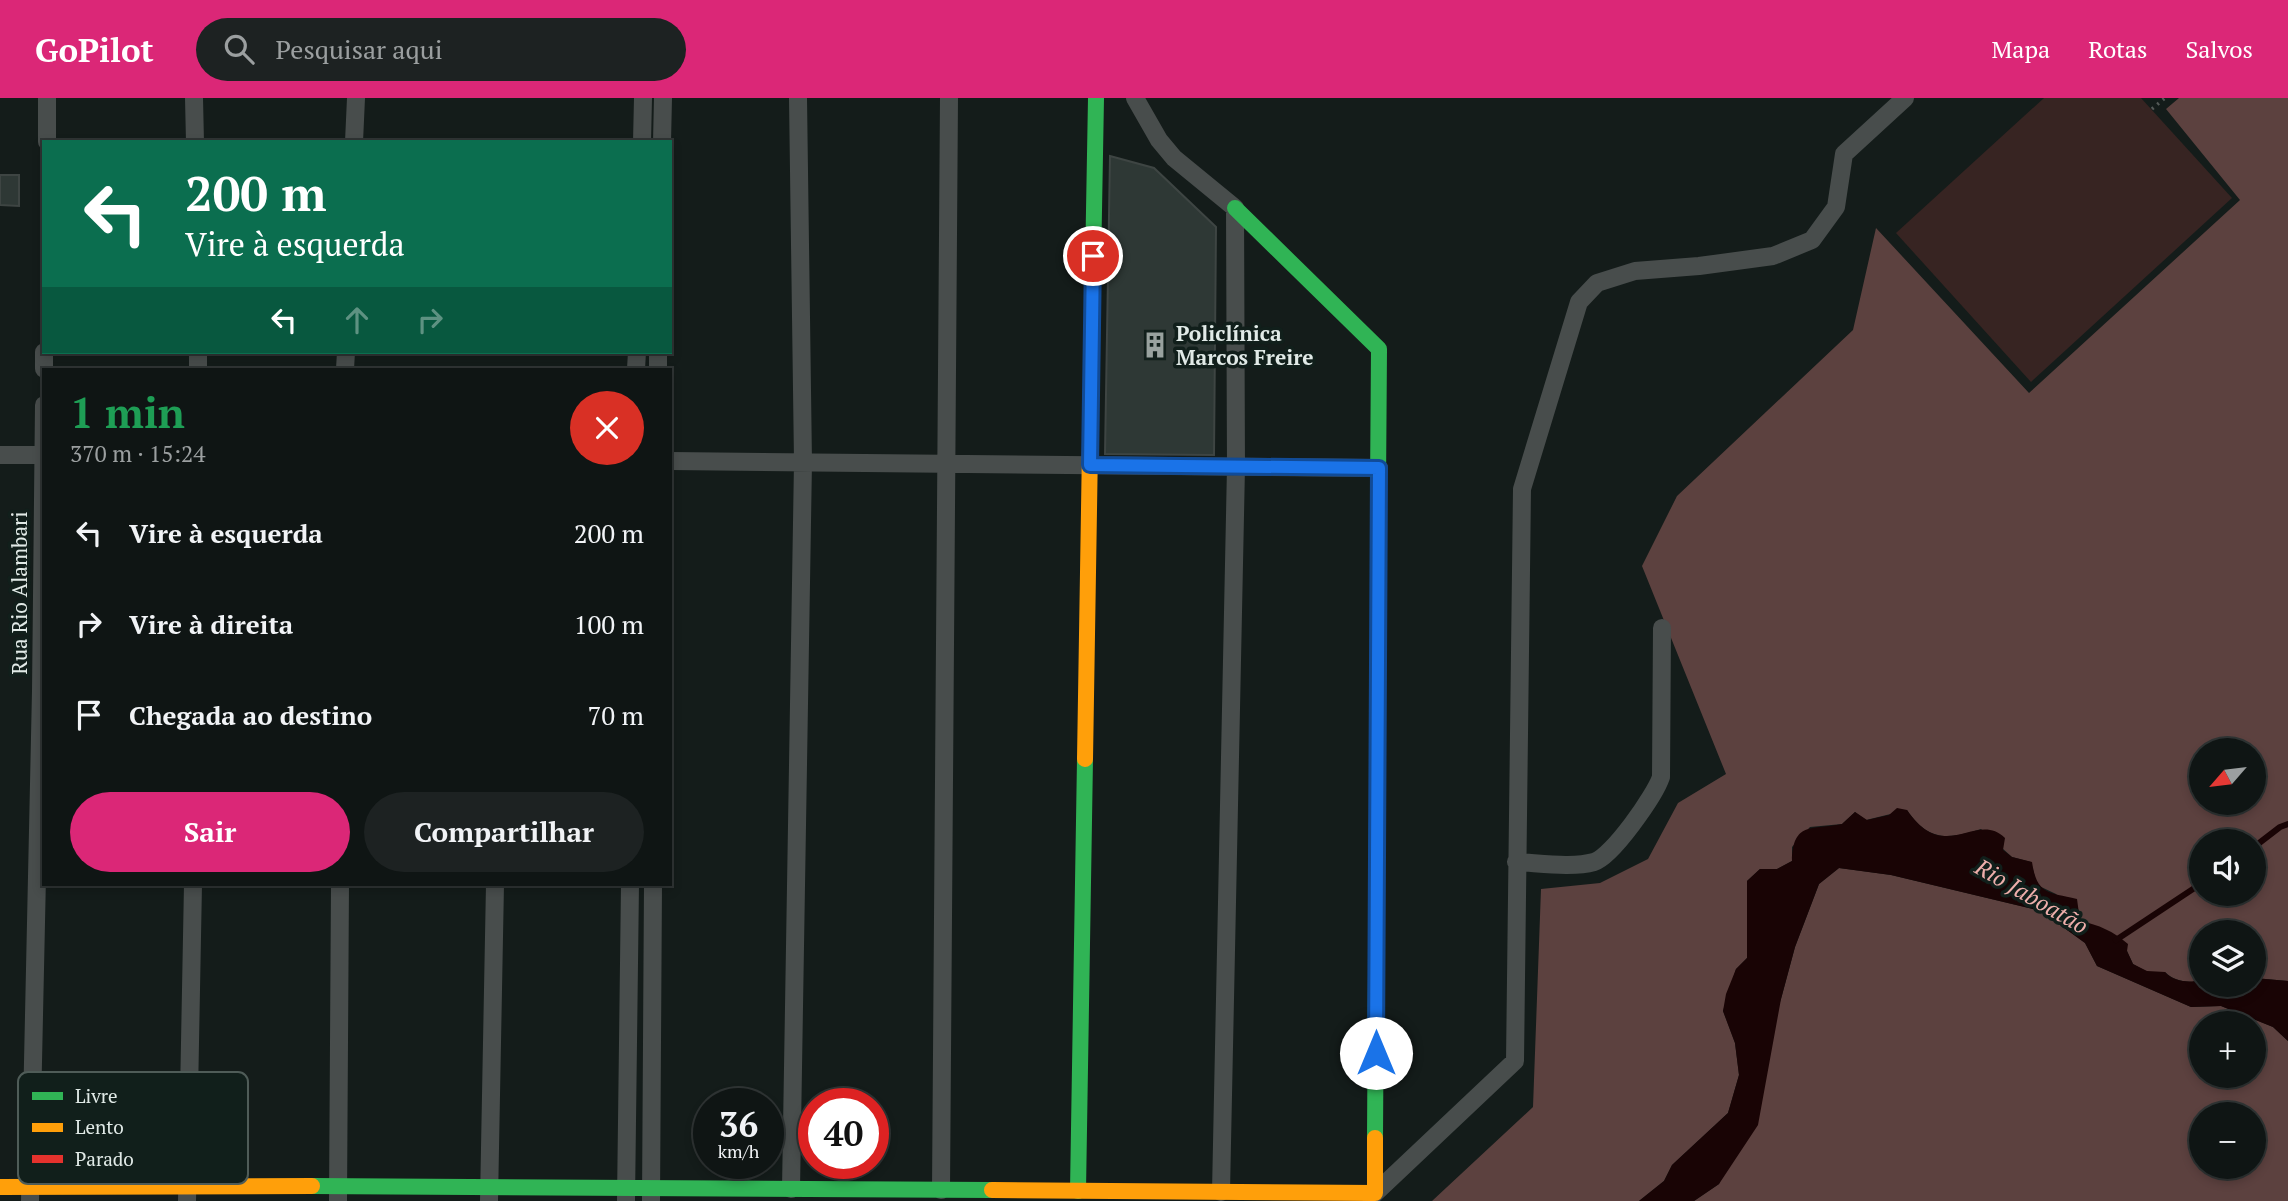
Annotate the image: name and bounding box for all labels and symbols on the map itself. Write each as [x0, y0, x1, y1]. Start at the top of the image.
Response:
pin [1063, 226, 1123, 286]
place label: Policlínica Marcos Freire [1176, 319, 1313, 371]
building icon: Policlínica Marcos Freire [1140, 330, 1170, 360]
street label: Rua Rio Alambari [5, 512, 33, 674]
north arrow [2189, 738, 2266, 816]
water label: Rio Jaboatão [1969, 851, 2094, 941]
position arrow [1339, 1016, 1413, 1090]
legend [18, 1072, 248, 1184]
text: Livre [75, 1083, 118, 1108]
speed limit sign: 40 [798, 1088, 889, 1179]
text: Lento [75, 1114, 124, 1139]
text: Parado [75, 1146, 134, 1171]

